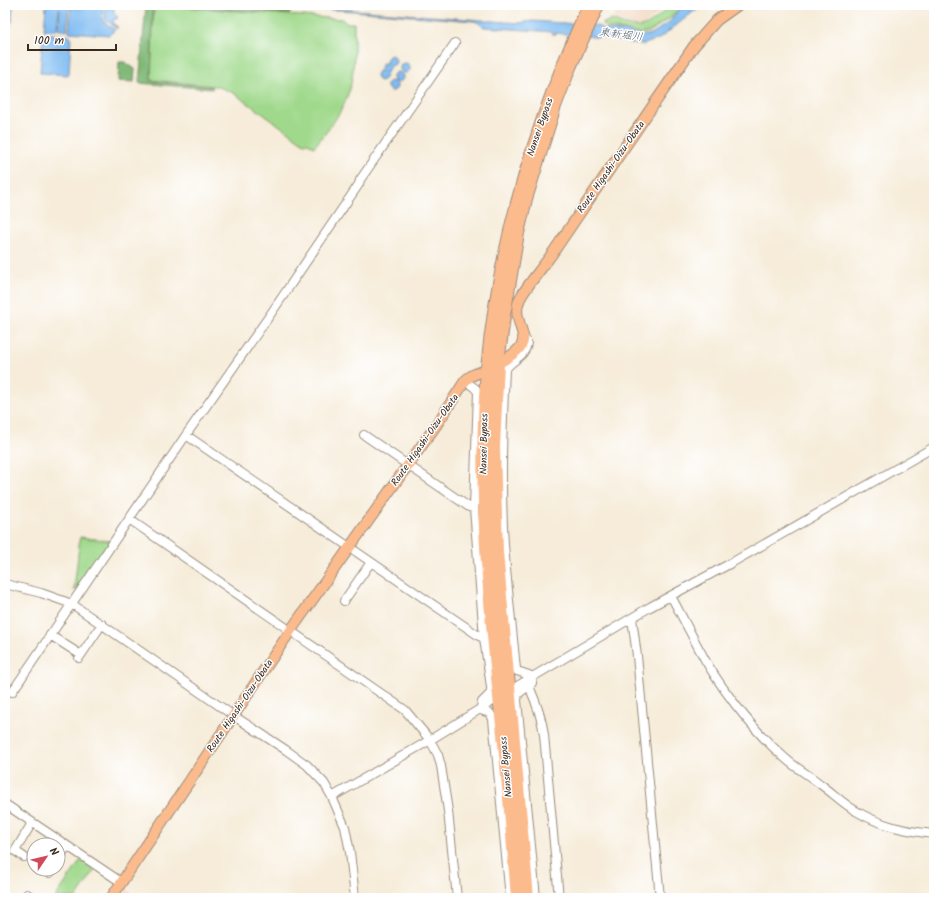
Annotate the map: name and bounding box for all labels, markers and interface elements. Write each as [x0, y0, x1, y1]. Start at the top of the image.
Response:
water label: 東新堀川 [598, 23, 644, 47]
scale bar [28, 26, 116, 52]
text: 100 m [34, 31, 65, 50]
street label: Nansei Bypass [523, 95, 558, 158]
street label: Route Higashi-Oizu-Obata [573, 117, 649, 216]
street label: Route Higashi-Oizu-Obata [387, 390, 463, 489]
street label: Nansei Bypass [475, 413, 493, 475]
street label: Route Higashi-Oizu-Obata [203, 656, 277, 756]
street label: Nansei Bypass [495, 735, 517, 798]
north arrow [26, 837, 66, 877]
text: N [44, 844, 63, 860]

